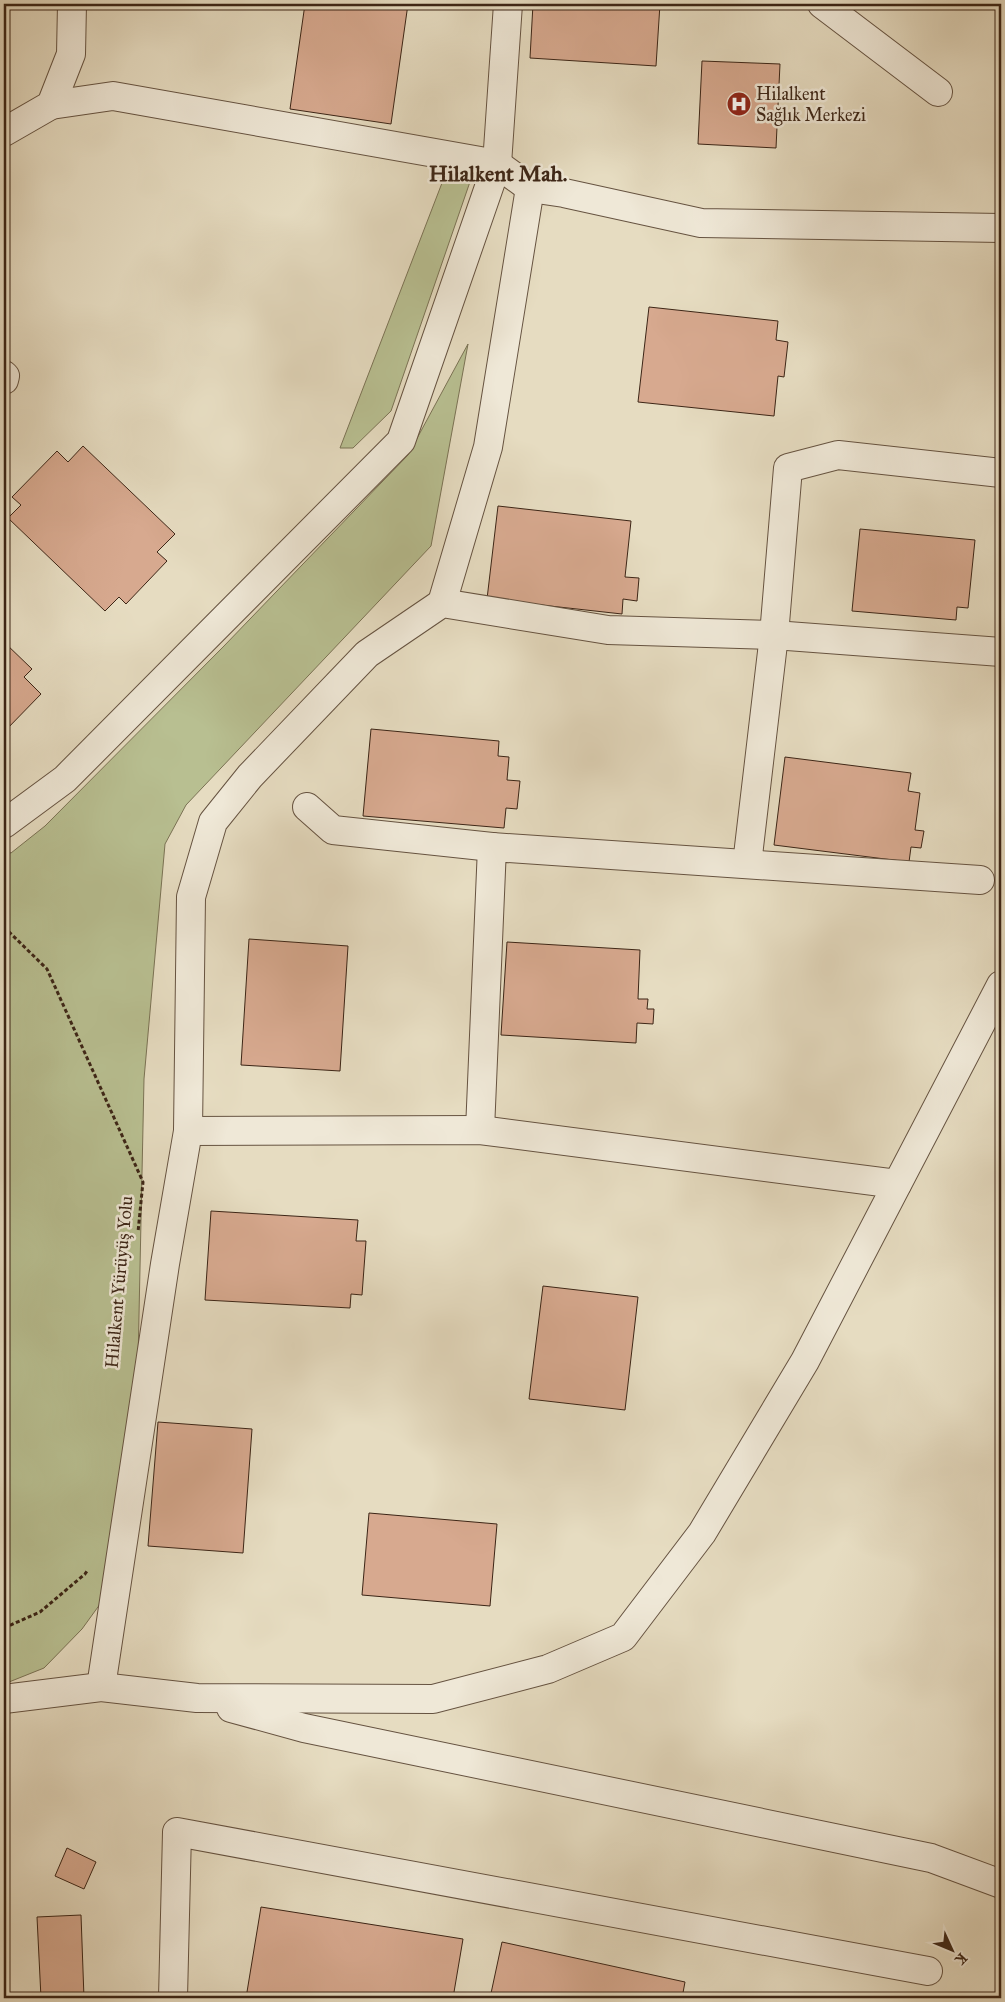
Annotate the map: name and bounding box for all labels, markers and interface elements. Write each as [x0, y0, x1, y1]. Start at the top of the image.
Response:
place label: Hilalkent Sağlık Merkezi [756, 83, 866, 127]
hospital icon: Hilalkent Sağlık Merkezi [726, 91, 752, 117]
district label: Hilalkent Mah. [429, 160, 567, 187]
street label: Hilalkent Yürüyüş Yolu [101, 1194, 138, 1369]
north arrow [928, 1924, 978, 1974]
text: K [951, 1949, 971, 1969]

